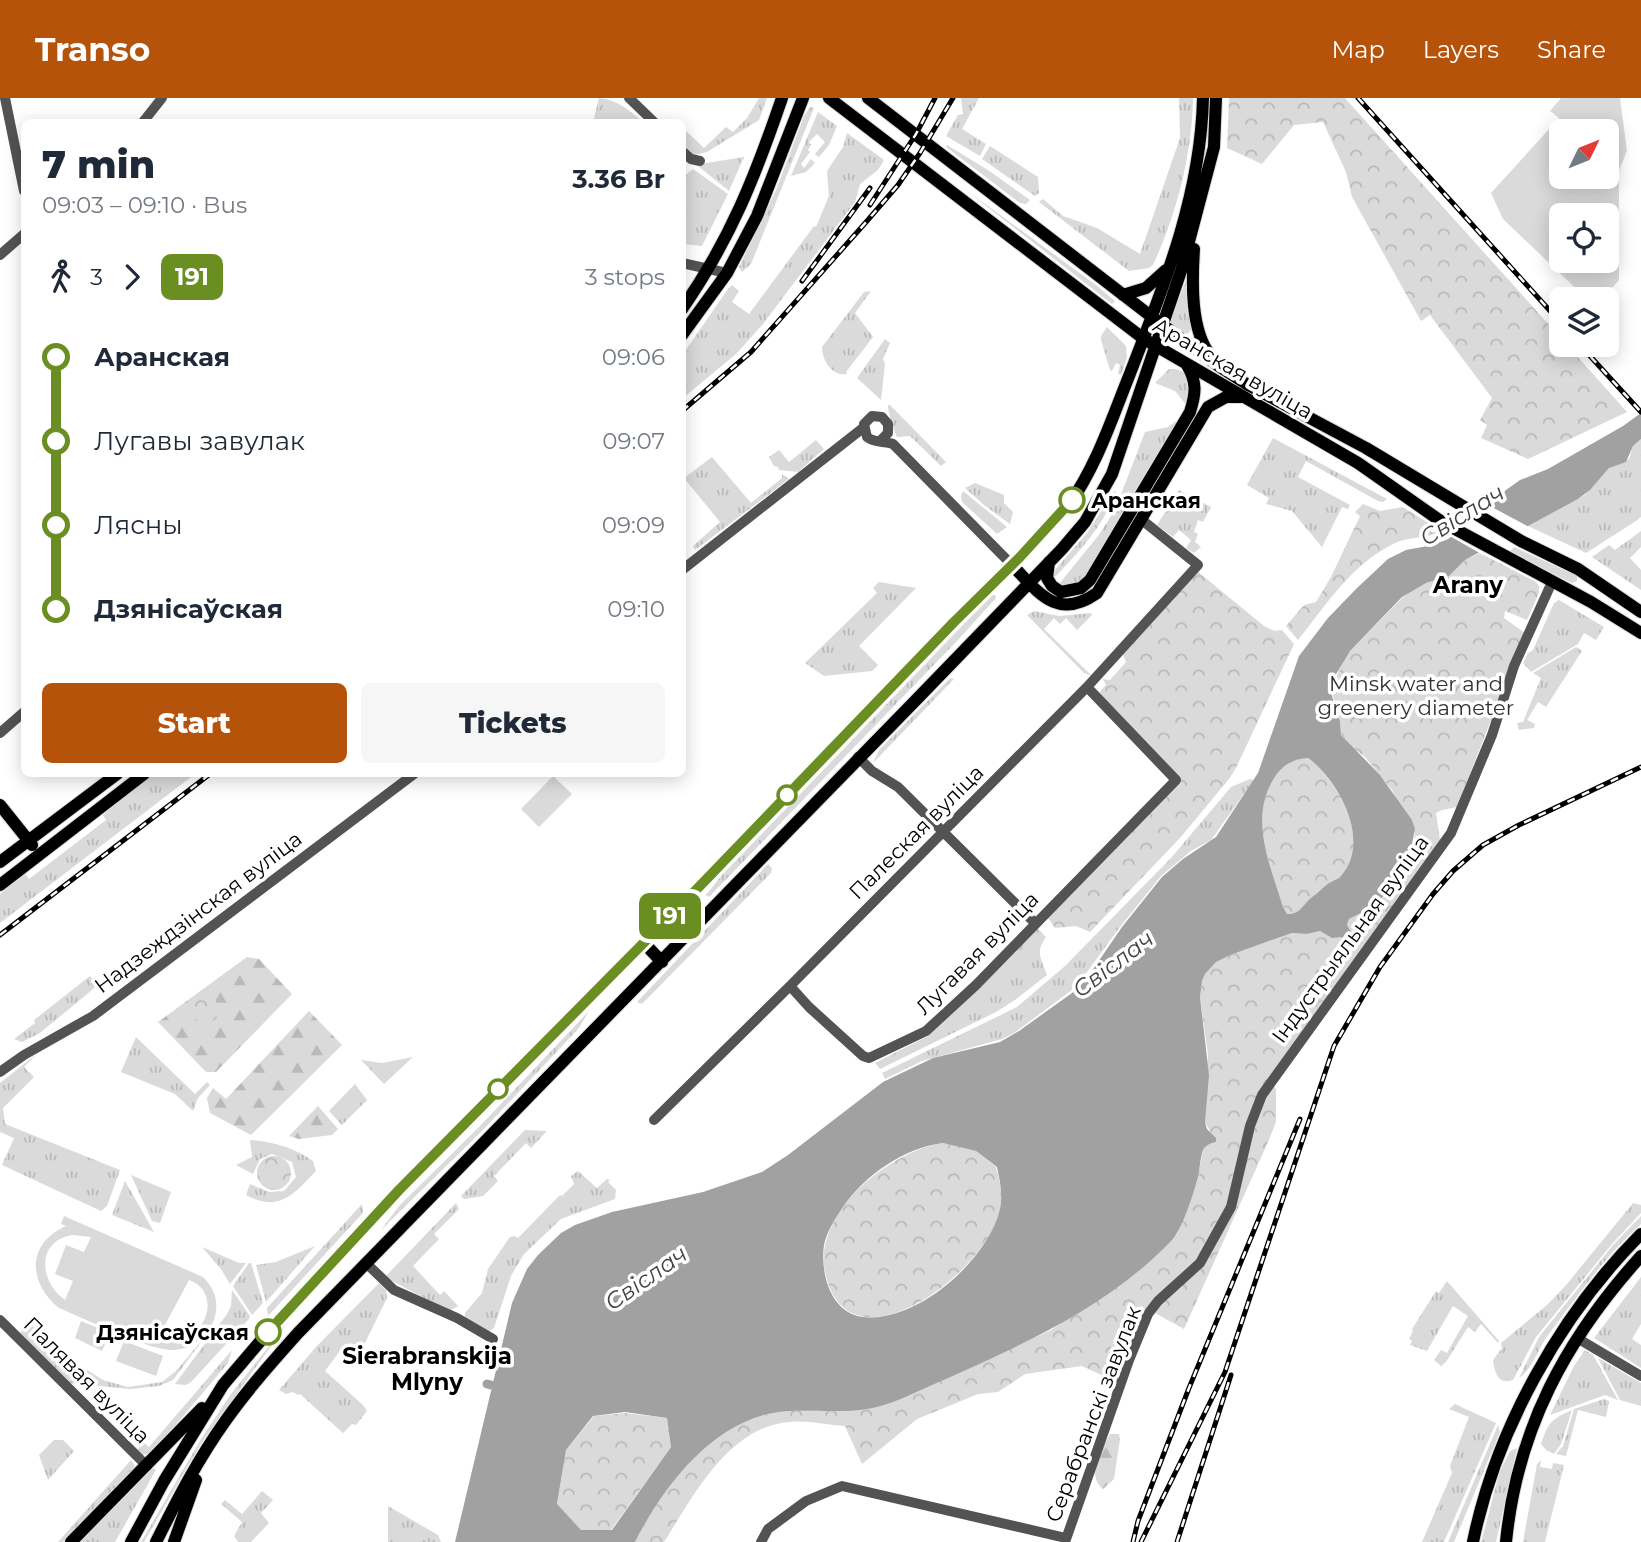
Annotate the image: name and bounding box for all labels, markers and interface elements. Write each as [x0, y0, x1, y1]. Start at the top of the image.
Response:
text: Transo [35, 29, 150, 69]
text: Map [1331, 35, 1385, 64]
text: Layers [1423, 35, 1499, 64]
text: Share [1537, 35, 1606, 64]
north arrow [1549, 119, 1619, 189]
map controls [1549, 119, 1619, 357]
text: 7 min [42, 141, 155, 188]
text: 3.36 Br [572, 163, 665, 195]
text: 09:03 – 09:10 · Bus [42, 191, 247, 219]
button: locate [1549, 203, 1619, 273]
icon: walk [42, 258, 80, 296]
icon: forward [113, 258, 151, 296]
text: 191 [175, 262, 209, 291]
text: 3 [90, 263, 103, 291]
text: 3 stops [585, 263, 665, 291]
button: layers [1549, 287, 1619, 357]
street label: Аранская вуліца [1149, 312, 1317, 424]
text: Аранская [94, 341, 230, 373]
text: 09:06 [602, 343, 665, 371]
text: Лугавы завулак [94, 425, 305, 457]
text: 09:07 [602, 427, 665, 455]
water label: Свіслач [1415, 478, 1509, 552]
marker: Аранская [1059, 487, 1085, 513]
place label: Аранская [1091, 488, 1201, 513]
text: Лясны [94, 509, 183, 541]
text: 09:09 [602, 511, 665, 539]
district label: Arany [1432, 571, 1503, 599]
text: Дзянісаўская [94, 593, 283, 625]
text: 09:10 [607, 595, 665, 623]
park label: Minsk water and greenery diameter [1318, 671, 1514, 720]
button: Start [42, 683, 347, 763]
button: Tickets [361, 683, 665, 763]
street label: Палеская вуліца [844, 760, 988, 904]
unlabelled marker [777, 785, 797, 805]
street label: Надзеждзінская вуліца [89, 826, 307, 998]
street label: Індустрыяльная вуліца [1266, 830, 1434, 1048]
street label: Лугавая вуліца [910, 886, 1044, 1020]
line badge: 191 [630, 893, 710, 939]
text: 191 [653, 901, 687, 930]
water label: Свіслач [1067, 925, 1159, 1003]
unlabelled marker [488, 1079, 508, 1099]
water label: Свіслач [599, 1240, 693, 1316]
street label: Серабранскі завулак [1040, 1303, 1146, 1525]
street label: Палявая вуліца [19, 1312, 155, 1448]
marker: Дзянісаўская [255, 1319, 281, 1345]
place label: Дзянісаўская [96, 1320, 249, 1345]
district label: Sierabranskija Mlyny [342, 1342, 512, 1396]

